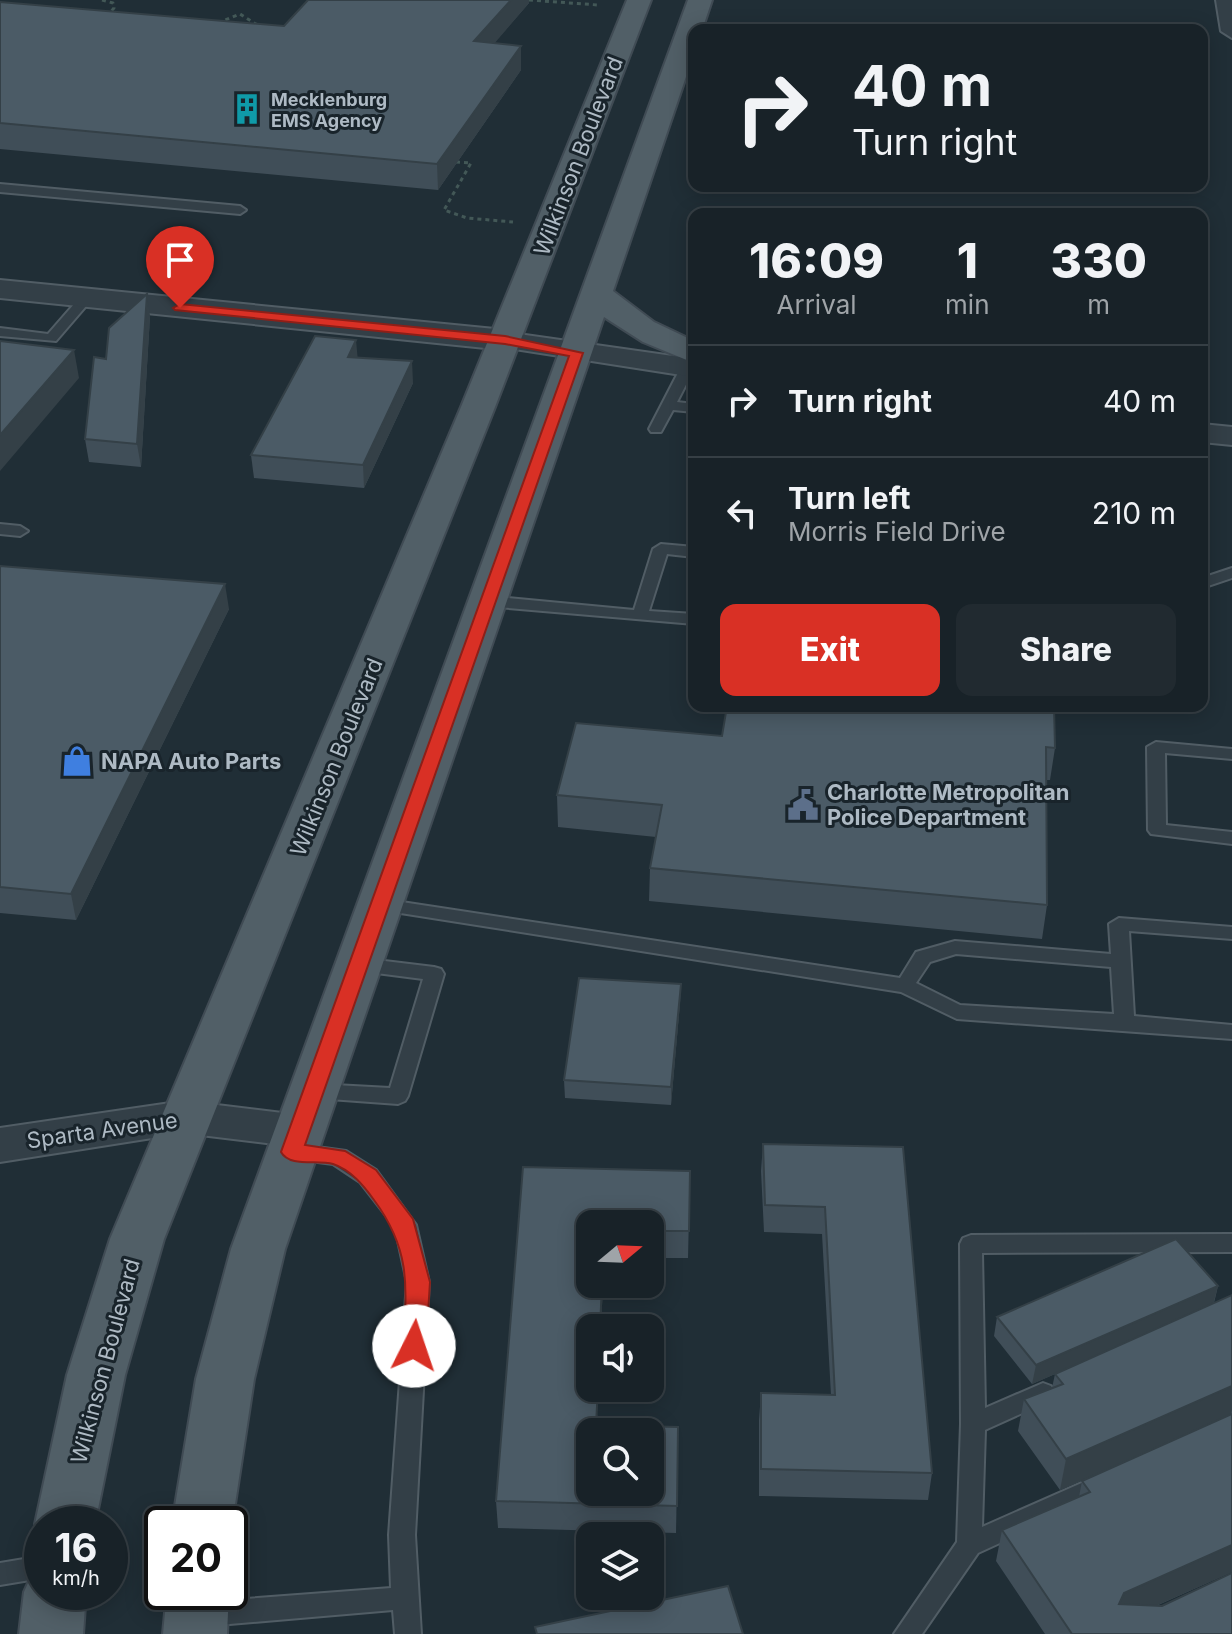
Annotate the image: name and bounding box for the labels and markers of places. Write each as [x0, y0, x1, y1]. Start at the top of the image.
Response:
place label: Mecklenburg EMS Agency [271, 89, 387, 131]
building icon: Mecklenburg EMS Agency [230, 92, 264, 126]
pin [146, 226, 214, 308]
shop icon: NAPA Auto Parts [60, 744, 94, 778]
place label: NAPA Auto Parts [101, 748, 281, 774]
place label: Charlotte Metropolitan Police Department [827, 779, 1069, 830]
public building icon: Charlotte Metropolitan Police Department [786, 788, 820, 822]

